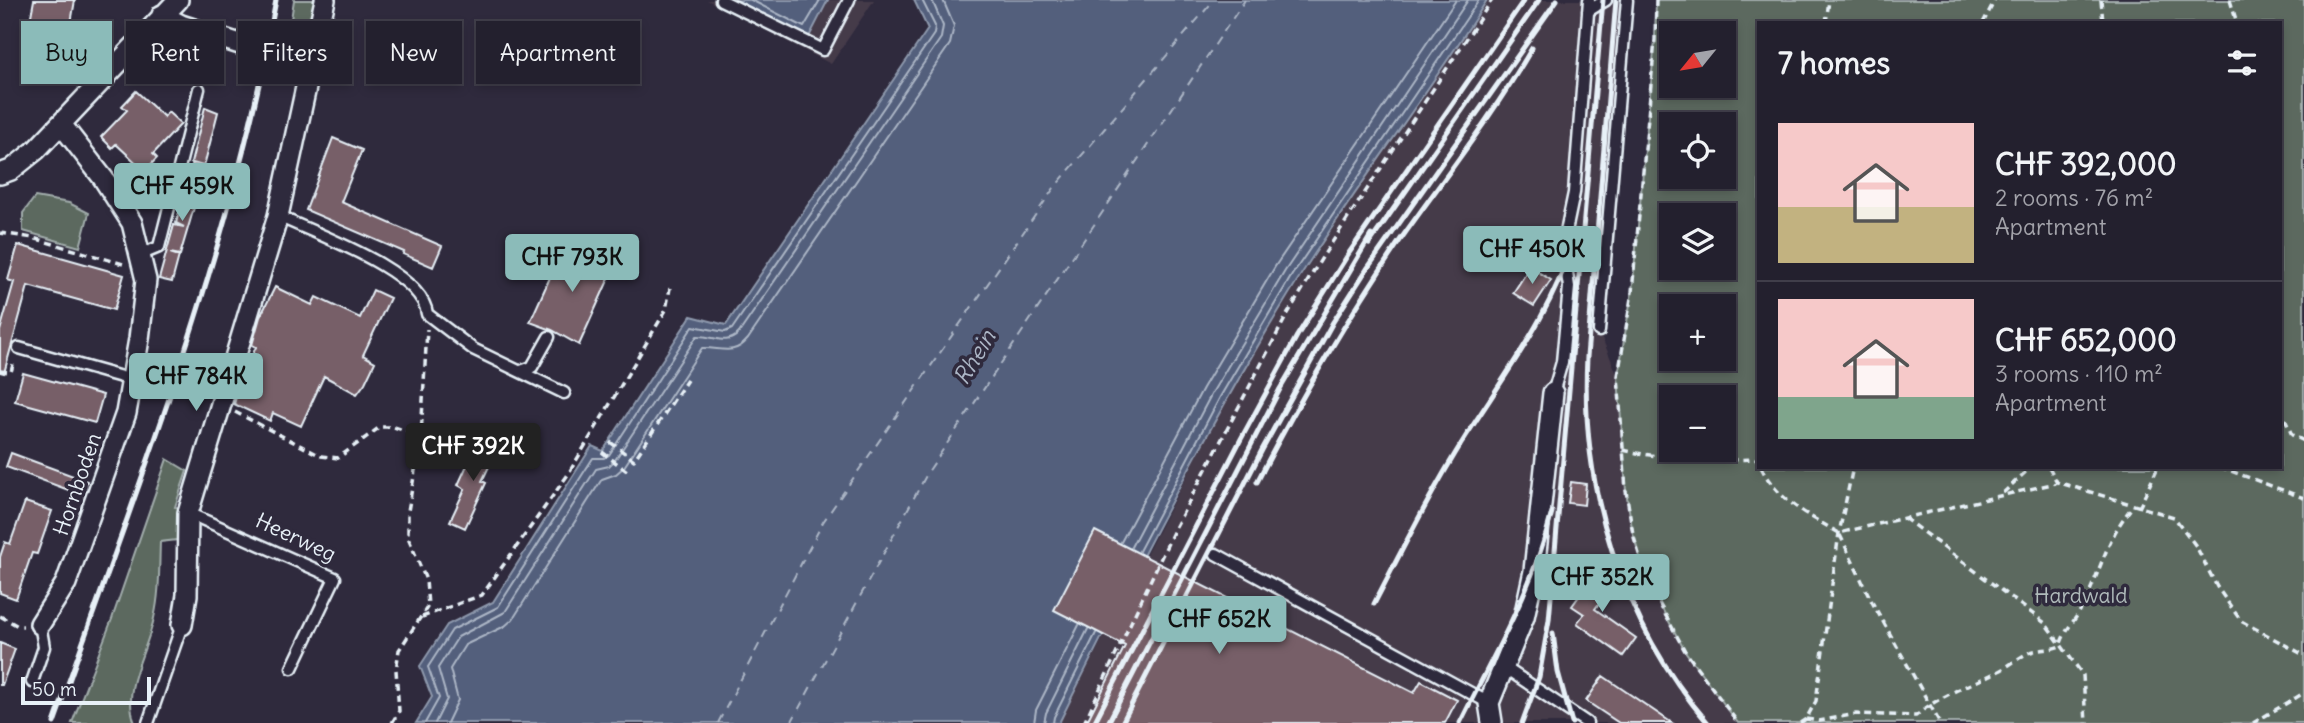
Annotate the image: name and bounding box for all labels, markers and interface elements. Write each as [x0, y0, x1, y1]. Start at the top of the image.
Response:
chip: Buy [21, 21, 112, 84]
chip: Rent [126, 21, 224, 84]
chip: Filters [238, 21, 352, 84]
chip: New [366, 21, 462, 84]
chip: Apartment [476, 21, 640, 84]
north arrow [1659, 21, 1736, 98]
map controls [1659, 21, 1736, 462]
text: 7 homes [1778, 44, 1890, 82]
icon: filters [2223, 44, 2261, 82]
button: locate [1659, 112, 1736, 189]
text: CHF 392,000 [1995, 145, 2176, 183]
icon: home [1834, 151, 1918, 235]
pin: CHF 459K [110, 164, 254, 223]
text: CHF 459K [130, 171, 234, 200]
text: 2 rooms · 76 m² [1995, 183, 2153, 212]
button: layers [1659, 203, 1736, 280]
text: Apartment [1995, 212, 2107, 241]
pin: CHF 450K [1460, 226, 1604, 286]
pin: CHF 793K [500, 234, 644, 294]
text: CHF 450K [1479, 234, 1585, 263]
text: CHF 793K [521, 242, 623, 271]
button: + [1659, 294, 1736, 371]
text: CHF 652,000 [1995, 321, 2177, 359]
water label: Rhein [946, 324, 1002, 390]
icon: home [1834, 327, 1918, 411]
pin: CHF 784K [124, 354, 268, 413]
text: 3 rooms · 110 m² [1995, 359, 2163, 388]
text: CHF 784K [145, 361, 247, 390]
button: − [1659, 385, 1736, 462]
text: Apartment [1995, 388, 2107, 417]
pin: CHF 392K [401, 424, 545, 483]
street label: Hornboden [47, 429, 107, 539]
text: CHF 392K [421, 431, 525, 460]
street label: Heerweg [251, 507, 341, 567]
pin: CHF 352K [1530, 554, 1674, 614]
text: CHF 352K [1550, 562, 1654, 591]
park label: Hardwald [2034, 582, 2128, 609]
pin: CHF 652K [1147, 596, 1291, 656]
text: CHF 652K [1167, 604, 1271, 633]
scale bar [21, 674, 150, 706]
text: 50 m [32, 677, 77, 701]

